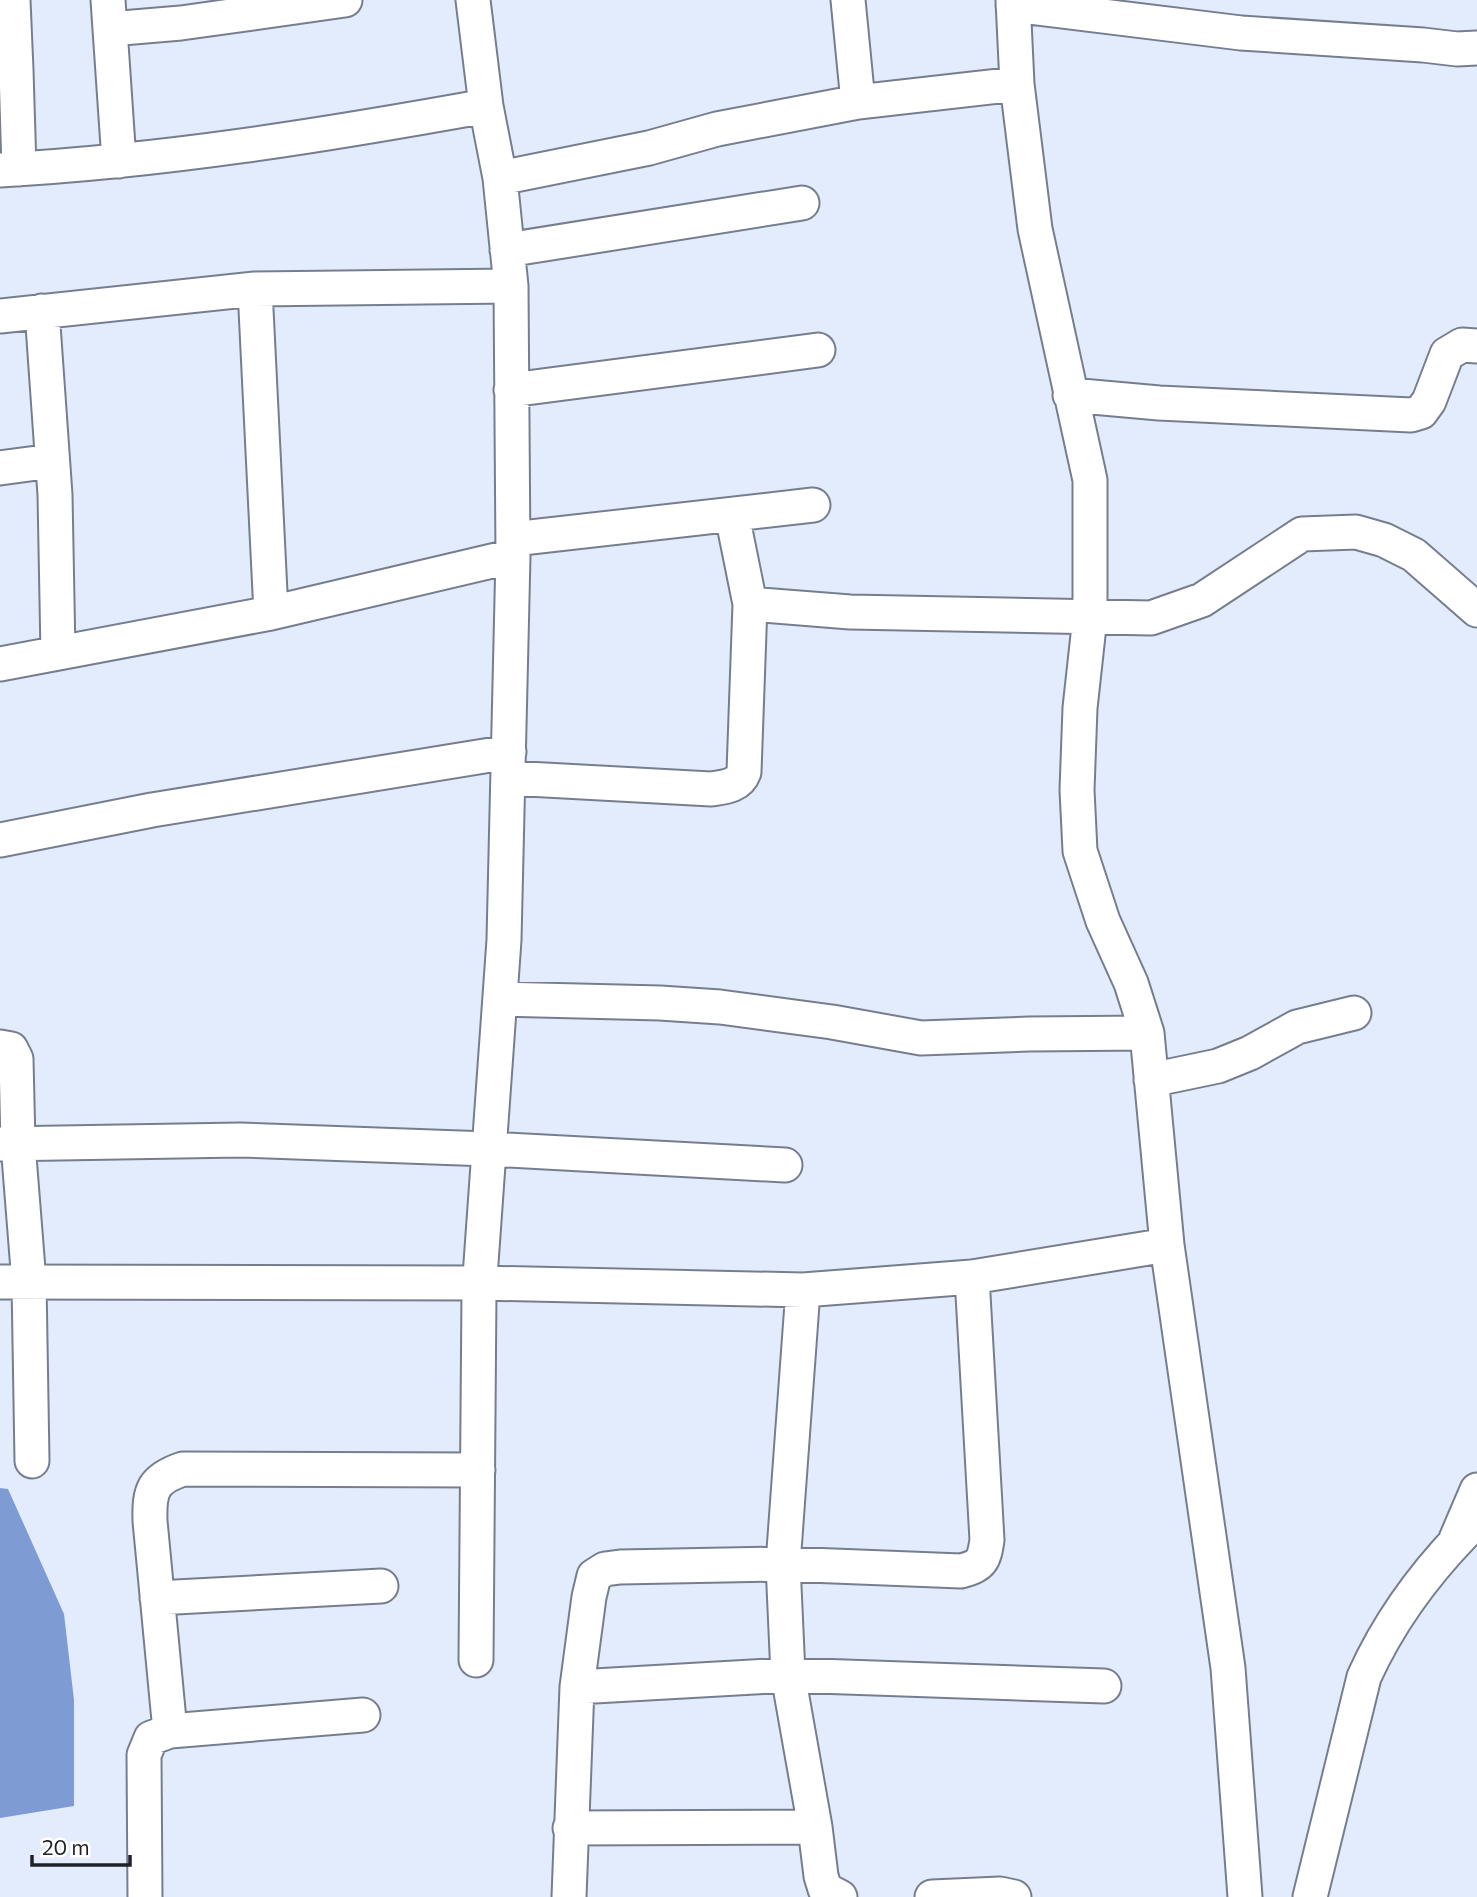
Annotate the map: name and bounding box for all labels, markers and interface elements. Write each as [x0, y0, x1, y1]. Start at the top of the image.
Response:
scale bar [32, 1824, 130, 1868]
text: 20 m [42, 1834, 90, 1859]

